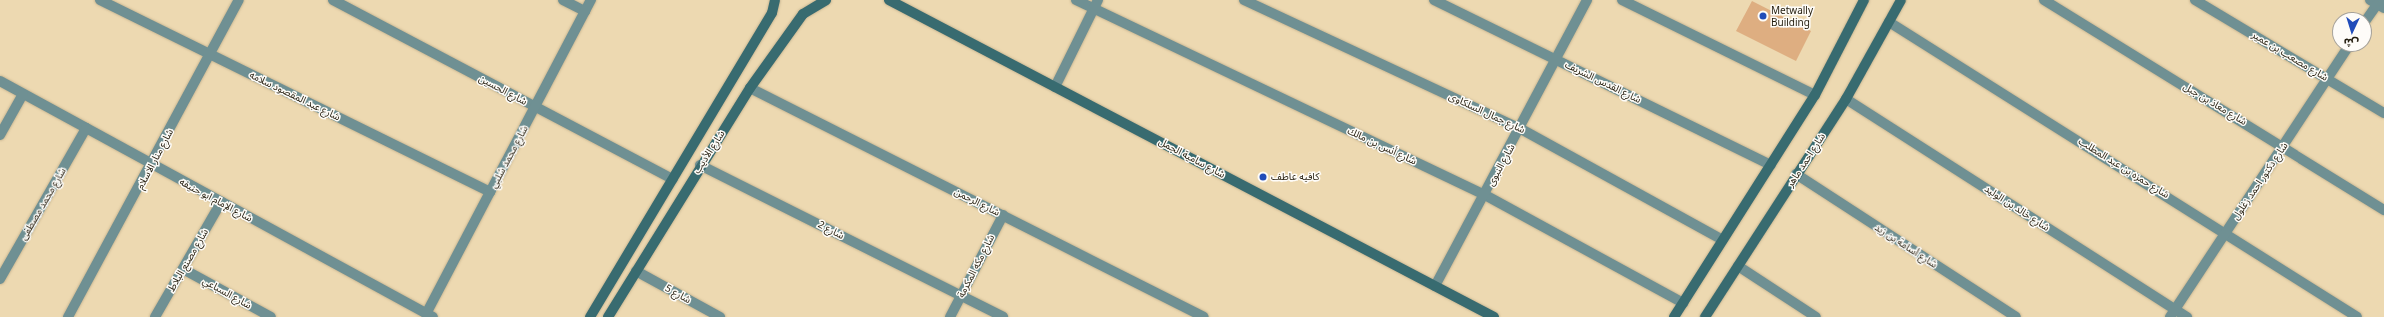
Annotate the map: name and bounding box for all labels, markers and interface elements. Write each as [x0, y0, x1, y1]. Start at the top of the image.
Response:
place label: Metwally Building [1771, 4, 1813, 28]
marker: Metwally Building [1758, 11, 1768, 21]
north arrow [2332, 12, 2372, 52]
street label: شارع مصعب بن عمير [2250, 29, 2330, 83]
text: ش [2343, 35, 2359, 51]
street label: شارع القدس الشريف [1563, 58, 1643, 106]
street label: شارع عبد المقصود سلامه [248, 69, 342, 123]
street label: شارع الحسين [477, 72, 529, 108]
street label: شارع معاذ بن جبل [2181, 80, 2249, 128]
street label: شارع جمال السلكاوى [1447, 90, 1527, 136]
street label: شارع محمد شلبي [487, 124, 531, 190]
street label: شارع أنس بن مالك [1345, 125, 1419, 167]
street label: شارع منار الاسلام [134, 127, 176, 191]
street label: شارع الأديب [691, 128, 727, 176]
street label: شارع احمد ماهر [1784, 131, 1828, 189]
street label: شارع سامية الجمل [1157, 135, 1227, 181]
street label: شارع حمزه بن عبد المطلب [2076, 135, 2172, 201]
street label: شارع دكتور احمد زغلول [2230, 140, 2290, 222]
street label: شارع النبوى [1485, 142, 1517, 188]
street label: شارع محمد مصطفى [17, 166, 69, 242]
place label: كافيه عاطف [1271, 171, 1319, 183]
marker: كافيه عاطف [1258, 172, 1268, 182]
street label: شارع الإمام ابو حنيفه [177, 176, 255, 224]
street label: شارع خالد بن الوليد [1982, 182, 2052, 234]
street label: شارع الرحمن [952, 185, 1002, 219]
street label: شارع 2 [816, 218, 846, 242]
street label: شارع أسامة بن زيد [1872, 221, 1940, 271]
street label: شارع مصنع البلاط [165, 226, 211, 294]
street label: شارع مكه المكرمة [955, 232, 997, 300]
street label: شارع السباعي [200, 275, 254, 311]
street label: شارع 5 [663, 282, 693, 306]

